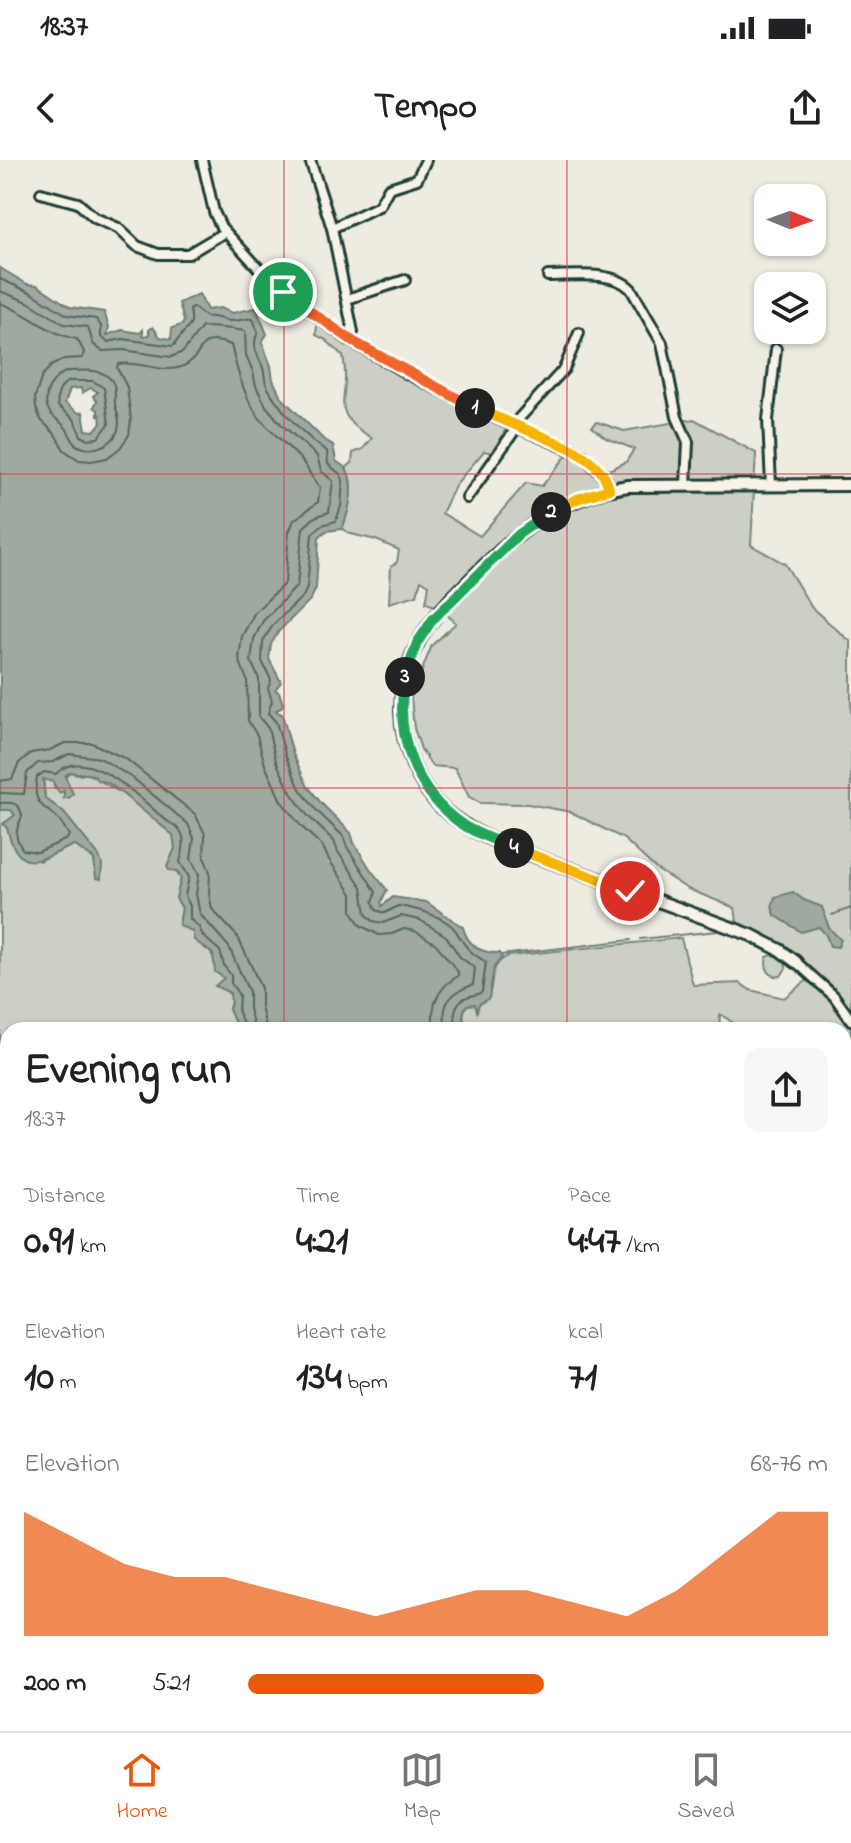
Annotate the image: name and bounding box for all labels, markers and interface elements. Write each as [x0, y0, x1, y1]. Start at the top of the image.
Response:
text: 18:37 [40, 6, 88, 50]
text: Tempo [374, 82, 477, 135]
icon: back [24, 86, 68, 130]
icon: share [783, 86, 827, 130]
north arrow [754, 184, 826, 256]
map controls [754, 184, 826, 344]
pin [249, 258, 317, 326]
icon: arrive [261, 270, 305, 314]
button: layers [754, 272, 826, 344]
pin: 1 [455, 388, 495, 428]
text: 1 [472, 392, 479, 424]
pin: 2 [531, 492, 571, 532]
text: 2 [546, 496, 556, 528]
pin: 3 [385, 657, 425, 697]
text: 3 [400, 661, 410, 693]
pin: 4 [494, 828, 534, 868]
text: 4 [509, 832, 519, 864]
pin [596, 857, 664, 925]
icon: check [608, 869, 652, 913]
text: Evening run [24, 1039, 231, 1103]
button: share [744, 1048, 828, 1132]
text: 18:37 [24, 1101, 66, 1139]
text: Distance [24, 1181, 105, 1213]
text: Time [296, 1181, 340, 1213]
text: Pace [568, 1181, 611, 1213]
text: 0.91 [24, 1213, 74, 1272]
text: 4:21 [296, 1213, 348, 1272]
text: 4:47 [568, 1213, 621, 1272]
text: km [74, 1231, 106, 1263]
text: /km [621, 1231, 660, 1263]
text: Elevation [24, 1317, 105, 1349]
text: Heart rate [296, 1317, 386, 1349]
text: kcal [568, 1317, 603, 1349]
text: 10 [24, 1349, 54, 1408]
text: 134 [296, 1349, 342, 1408]
text: 71 [568, 1349, 597, 1408]
text: m [54, 1367, 77, 1399]
text: bpm [342, 1367, 388, 1399]
text: Elevation [24, 1446, 120, 1484]
text: 68–76 m [750, 1446, 828, 1484]
text: 200 m [24, 1665, 86, 1703]
text: 5:21 [152, 1665, 190, 1703]
tab: Home [116, 1748, 168, 1828]
tab: Map [400, 1748, 444, 1828]
tab: Saved [677, 1748, 735, 1828]

